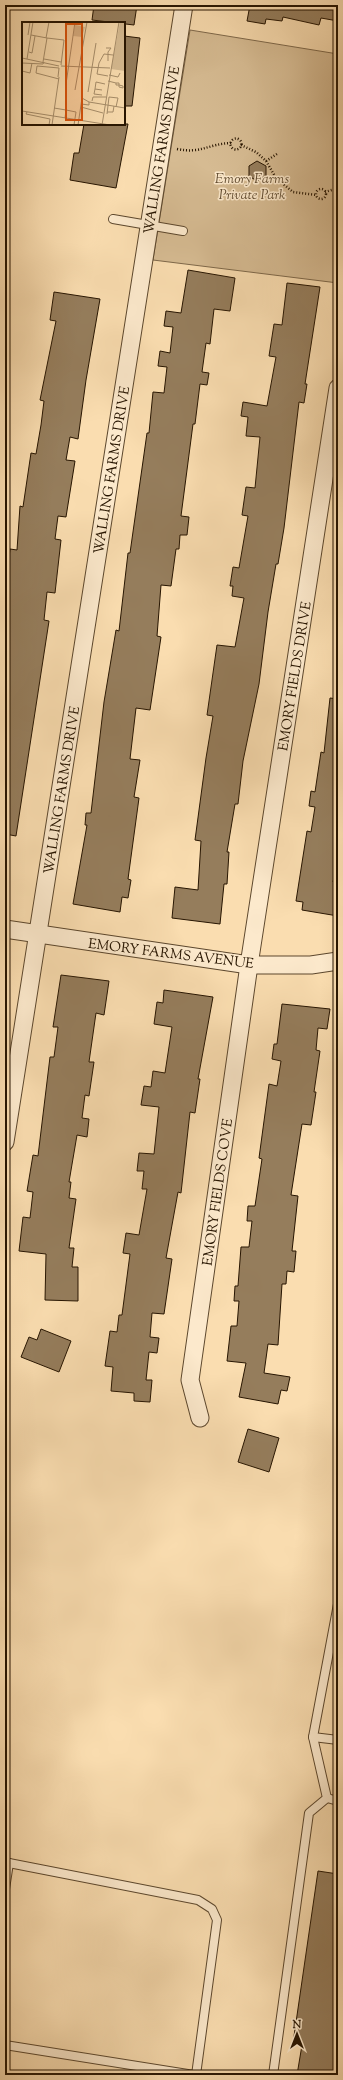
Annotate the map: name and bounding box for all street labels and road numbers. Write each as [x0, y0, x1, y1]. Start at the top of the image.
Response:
street label: WALLING FARMS DRIVE [140, 64, 186, 236]
street label: WALLING FARMS DRIVE [90, 384, 136, 556]
street label: EMORY FIELDS DRIVE [274, 599, 318, 753]
street label: WALLING FARMS DRIVE [40, 704, 86, 876]
street label: EMORY FARMS AVENUE [87, 935, 255, 975]
street label: EMORY FIELDS COVE [199, 1117, 239, 1267]

